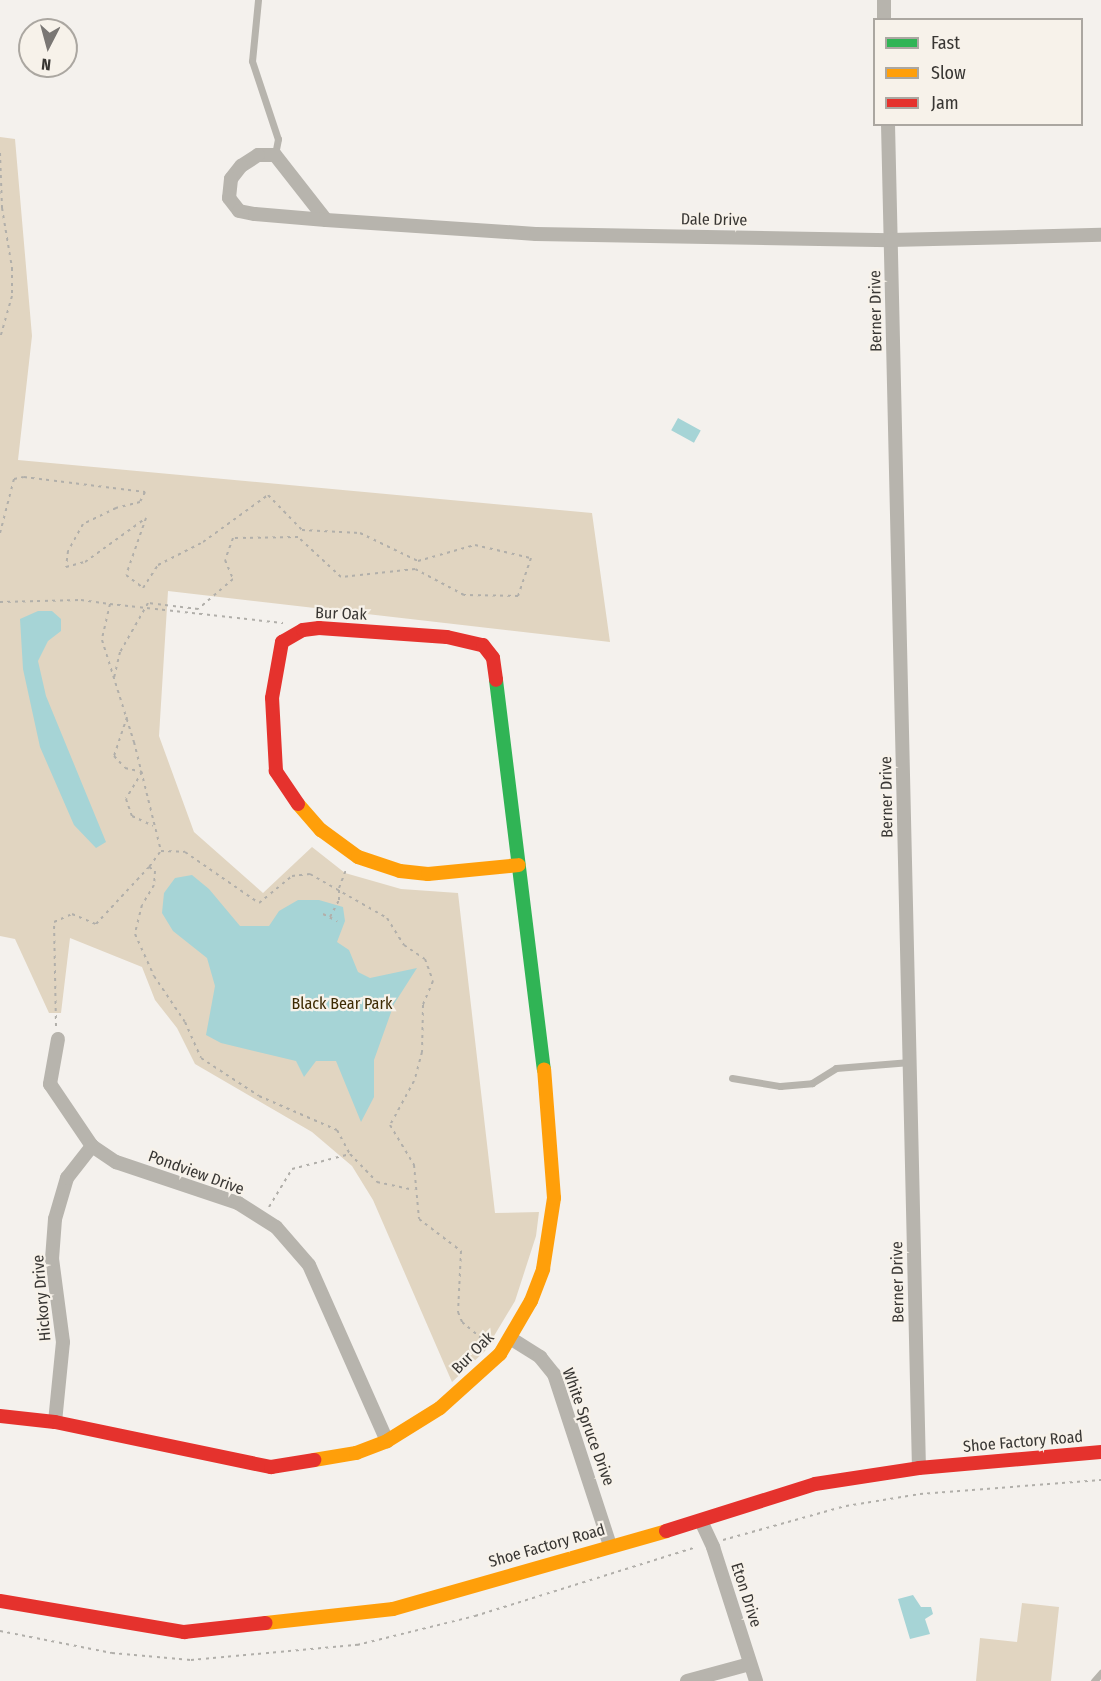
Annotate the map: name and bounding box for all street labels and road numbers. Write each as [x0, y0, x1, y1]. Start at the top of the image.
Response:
street label: Dale Drive [681, 210, 747, 230]
street label: Berner Drive [866, 270, 886, 352]
street label: Bur Oak [315, 604, 367, 624]
street label: Berner Drive [877, 756, 897, 838]
street label: Pondview Drive [146, 1147, 246, 1199]
street label: Berner Drive [888, 1241, 908, 1323]
street label: Hickory Drive [29, 1254, 55, 1342]
street label: Bur Oak [448, 1328, 498, 1378]
street label: White Spruce Drive [558, 1366, 618, 1488]
street label: Shoe Factory Road [962, 1427, 1084, 1457]
street label: Shoe Factory Road [487, 1520, 607, 1572]
street label: Eton Drive [727, 1560, 765, 1630]

